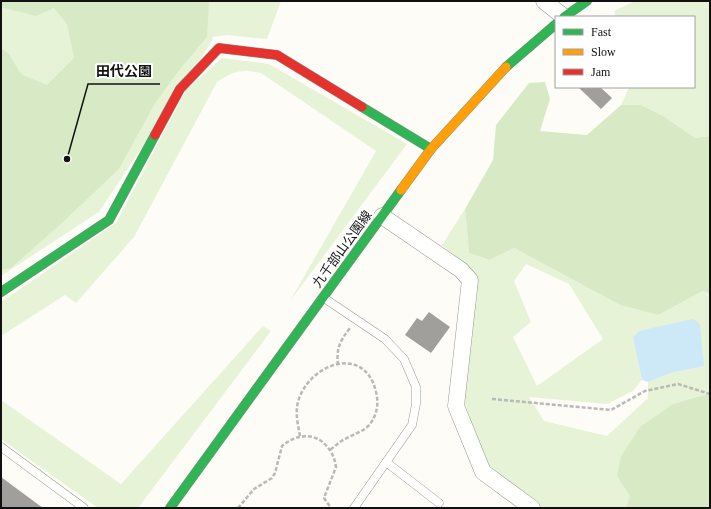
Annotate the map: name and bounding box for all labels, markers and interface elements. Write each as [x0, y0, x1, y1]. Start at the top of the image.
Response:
legend [555, 16, 695, 88]
text: Fast [591, 25, 612, 39]
text: Slow [591, 45, 616, 59]
callout: 田代公園 [88, 58, 160, 84]
text: 田代公園 [96, 63, 152, 79]
text: Jam [591, 65, 611, 79]
street label: 九千部山公園線 [309, 208, 375, 290]

